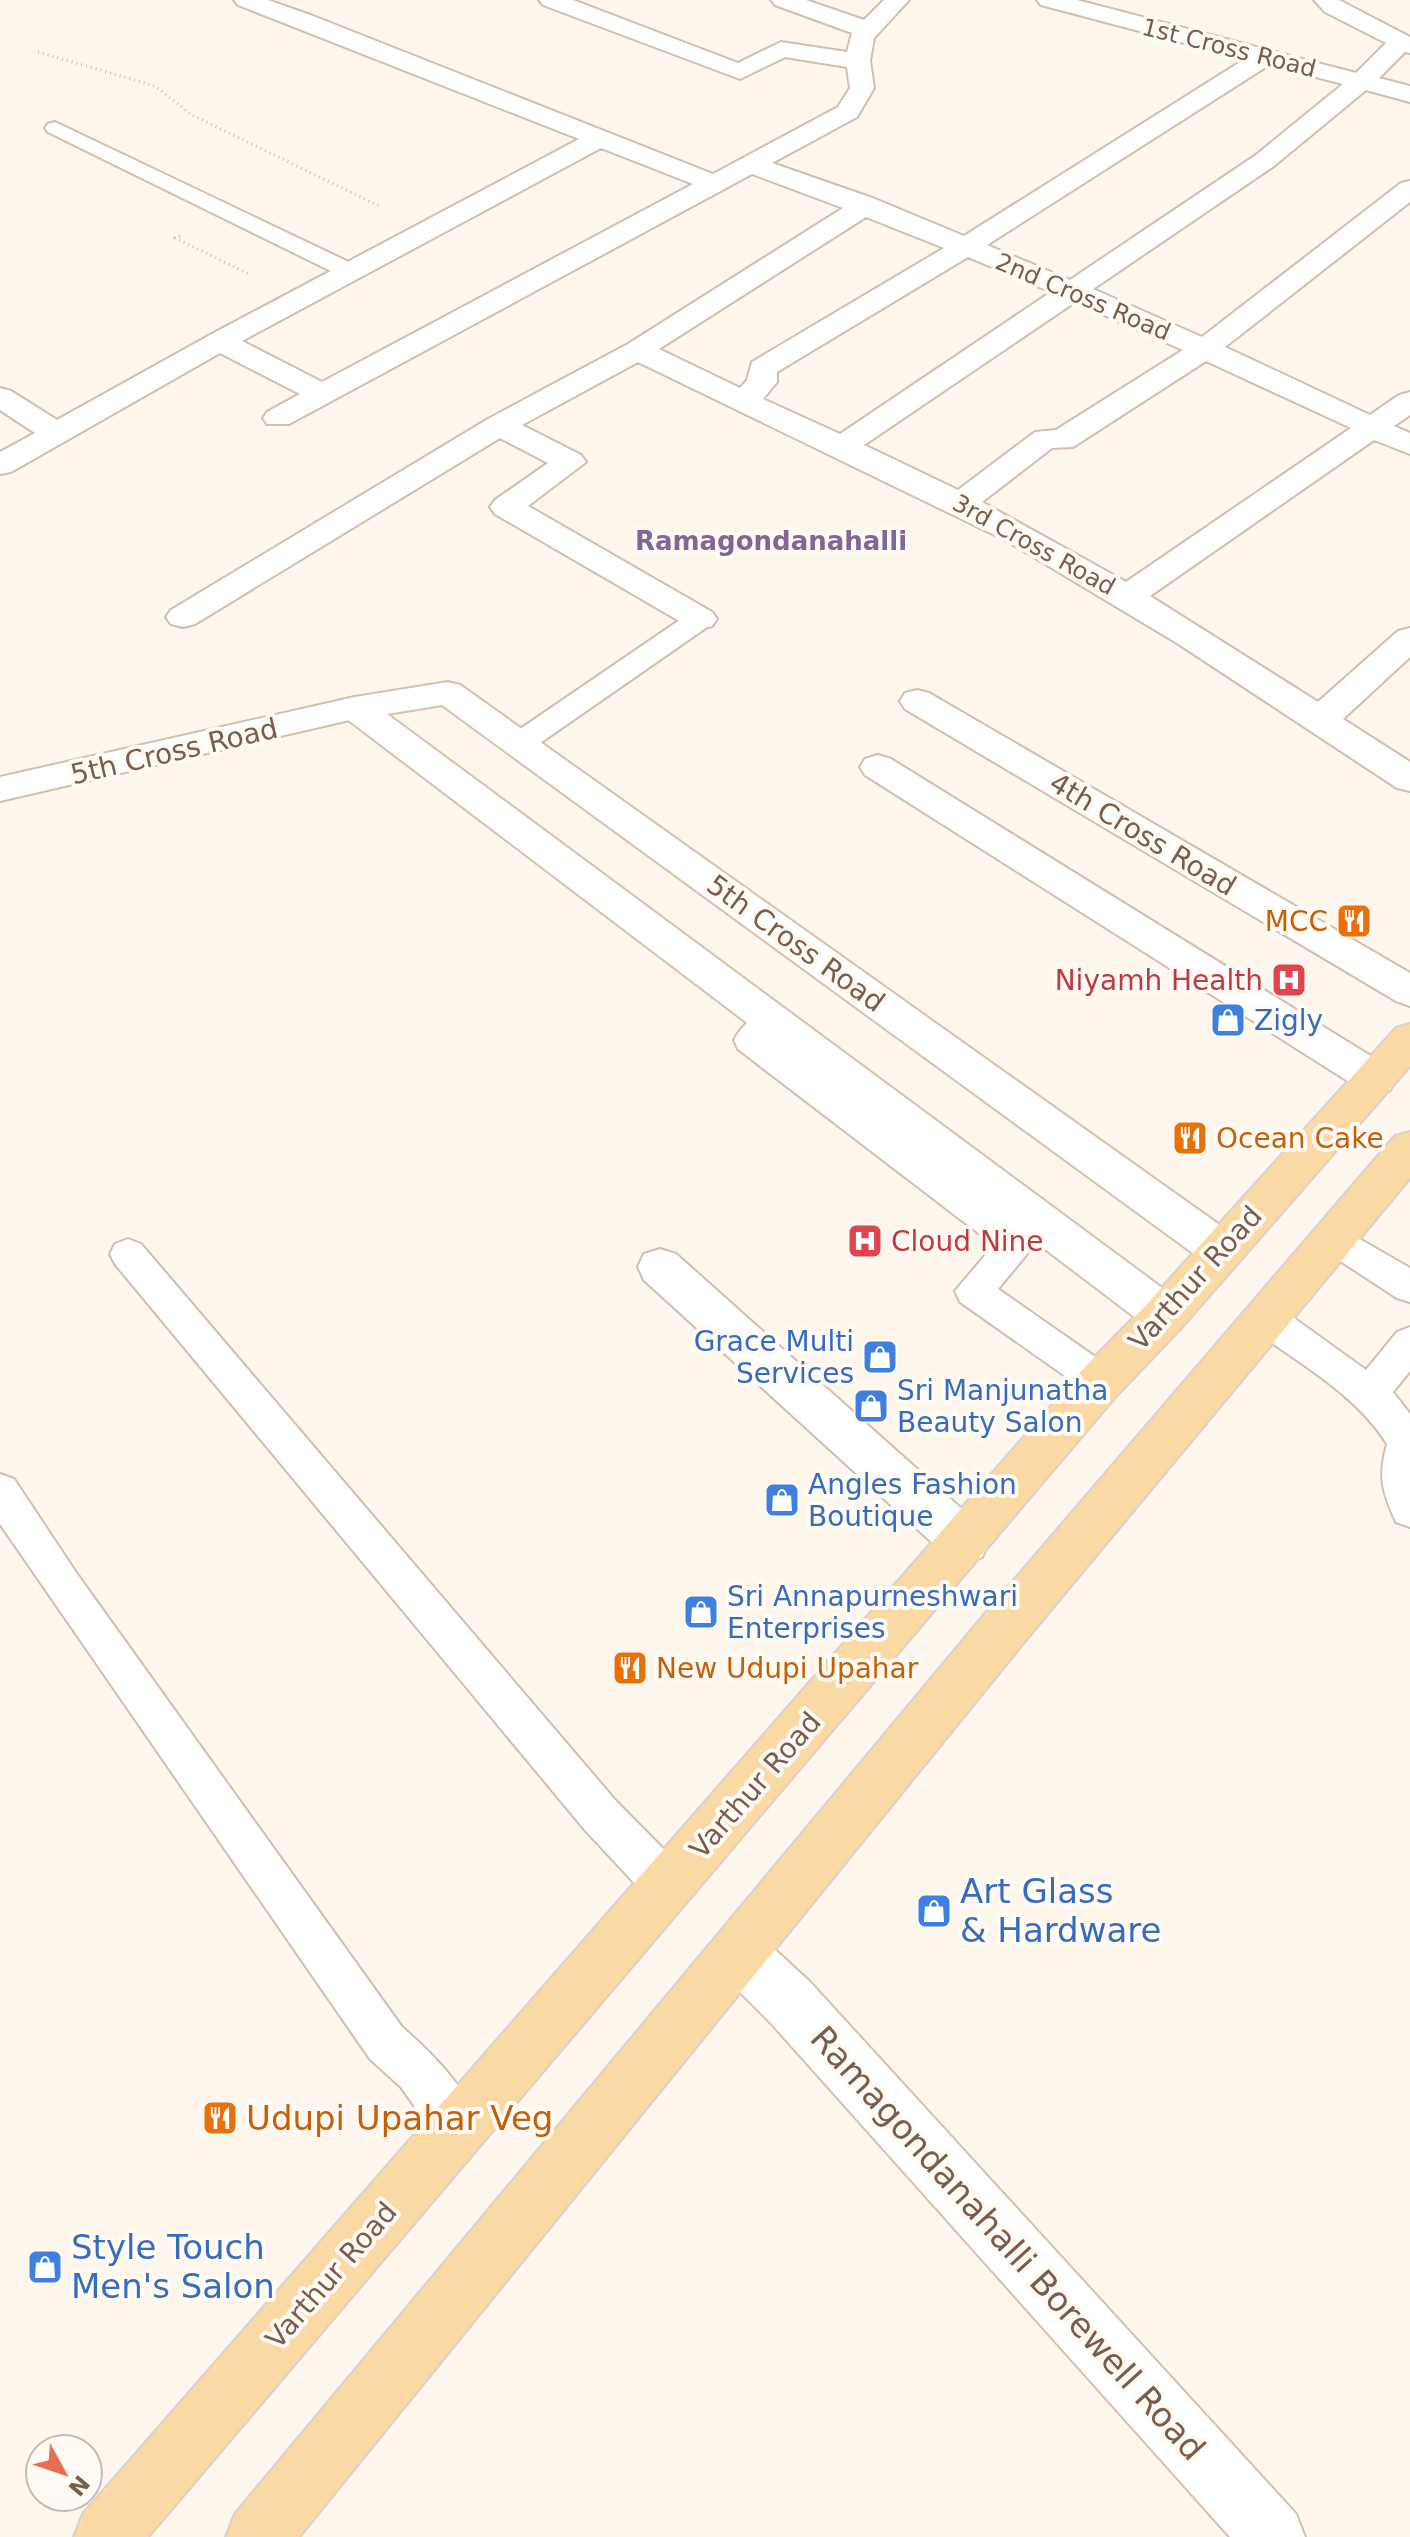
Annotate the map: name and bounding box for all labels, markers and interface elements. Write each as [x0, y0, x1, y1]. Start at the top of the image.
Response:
street label: 1st Cross Road [1139, 13, 1319, 83]
street label: 2nd Cross Road [991, 248, 1175, 346]
street label: 3rd Cross Road [948, 489, 1120, 601]
district label: Ramagondanahalli [635, 526, 907, 556]
street label: 5th Cross Road [67, 712, 281, 791]
street label: 4th Cross Road [1044, 766, 1242, 903]
street label: 5th Cross Road [701, 868, 891, 1019]
restaurant icon: MCC [1335, 902, 1373, 940]
place label: MCC [1265, 905, 1328, 938]
hospital icon: Niyamh Health [1270, 961, 1308, 999]
place label: Niyamh Health [1055, 964, 1263, 997]
shop icon: Zigly [1209, 1001, 1247, 1039]
place label: Zigly [1254, 1004, 1323, 1037]
restaurant icon: Ocean Cake [1171, 1119, 1209, 1157]
place label: Ocean Cake [1216, 1122, 1384, 1155]
street label: Varthur Road [1122, 1199, 1269, 1357]
hospital icon: Cloud Nine [846, 1222, 884, 1260]
place label: Cloud Nine [891, 1225, 1044, 1258]
place label: Grace Multi Services [694, 1325, 854, 1390]
shop icon: Grace Multi Services [861, 1338, 899, 1376]
place label: Sri Manjunatha Beauty Salon [897, 1374, 1108, 1439]
shop icon: Sri Manjunatha Beauty Salon [852, 1387, 890, 1425]
place label: Angles Fashion Boutique [808, 1468, 1017, 1533]
shop icon: Angles Fashion Boutique [763, 1481, 801, 1519]
place label: Sri Annapurneshwari Enterprises [727, 1580, 1018, 1645]
shop icon: Sri Annapurneshwari Enterprises [682, 1593, 720, 1631]
restaurant icon: New Udupi Upahar [611, 1649, 649, 1687]
place label: New Udupi Upahar [656, 1652, 919, 1685]
street label: Varthur Road [683, 1706, 828, 1865]
place label: Art Glass & Hardware [960, 1871, 1161, 1950]
shop icon: Art Glass & Hardware [915, 1892, 953, 1930]
street label: Ramagondanahalli Borewell Road [802, 2018, 1214, 2468]
place label: Udupi Upahar Veg [246, 2098, 553, 2138]
restaurant icon: Udupi Upahar Veg [201, 2099, 239, 2137]
street label: Varthur Road [259, 2196, 404, 2355]
place label: Style Touch Men's Salon [71, 2227, 275, 2306]
shop icon: Style Touch Men's Salon [26, 2248, 64, 2286]
north arrow [24, 2433, 104, 2513]
text: N [63, 2470, 94, 2501]

